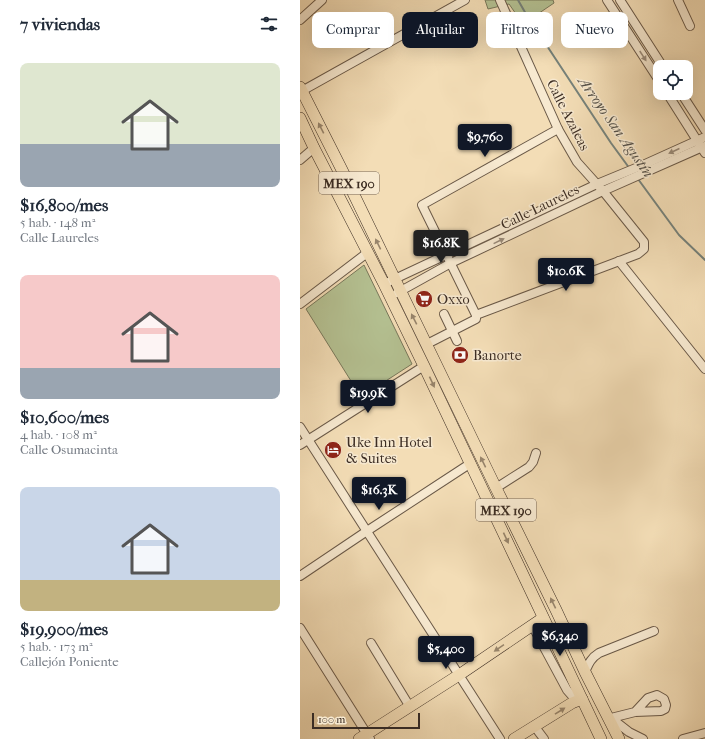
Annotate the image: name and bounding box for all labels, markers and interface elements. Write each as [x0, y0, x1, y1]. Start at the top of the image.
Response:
chip: Comprar [312, 12, 394, 48]
chip: Alquilar [402, 12, 478, 48]
chip: Filtros [486, 12, 553, 48]
chip: Nuevo [561, 12, 628, 48]
icon: filters [258, 13, 280, 35]
text: 7 viviendas [20, 14, 100, 34]
one-way arrow [640, 50, 647, 62]
map controls [653, 60, 693, 100]
button: locate [653, 60, 693, 100]
water label: Arroyo San Agustín [573, 71, 658, 181]
street label: Calle Azaleas [543, 77, 593, 153]
icon: home [114, 89, 186, 161]
one-way arrow [318, 122, 324, 134]
pin: $9,760 [452, 124, 518, 158]
text: $9,760 [467, 129, 503, 144]
one-way arrow [668, 148, 679, 154]
road number: MEX 190 [319, 172, 379, 194]
street label: Calle Laureles [498, 181, 582, 233]
text: $16,800/mes [20, 195, 108, 215]
text: 5 hab. · 148 m² [20, 215, 95, 230]
text: Calle Laureles [20, 230, 99, 245]
pin: $16.8K [408, 230, 474, 264]
text: $16.8K [422, 235, 460, 250]
one-way arrow [493, 238, 505, 244]
one-way arrow [375, 239, 381, 250]
pin: $10.6K [533, 258, 599, 292]
text: $10.6K [547, 263, 585, 278]
supermarket icon: Oxxo [414, 289, 434, 309]
place label: Oxxo [437, 291, 470, 308]
icon: home [114, 301, 186, 373]
one-way arrow [411, 313, 417, 325]
bank icon: Banorte [450, 345, 470, 365]
place label: Banorte [473, 347, 522, 364]
one-way arrow [429, 377, 435, 388]
pin: $19.9K [335, 380, 401, 414]
text: $19.9K [349, 385, 387, 400]
text: $10,600/mes [20, 407, 109, 427]
text: 4 hab. · 108 m² [20, 427, 97, 442]
place label: Uke Inn Hotel & Suites [346, 434, 432, 467]
hotel icon: Uke Inn Hotel & Suites [323, 440, 343, 460]
text: Calle Osumacinta [20, 442, 118, 457]
one-way arrow [480, 456, 486, 467]
pin: $16.3K [346, 477, 412, 511]
text: $16.3K [361, 482, 397, 497]
road number: MEX 190 [476, 499, 536, 521]
icon: home [114, 513, 186, 585]
one-way arrow [503, 532, 509, 544]
one-way arrow [550, 598, 556, 609]
text: $19,900/mes [20, 619, 108, 639]
pin: $6,340 [527, 623, 593, 657]
text: $6,340 [542, 628, 579, 643]
pin: $5,400 [413, 636, 479, 670]
text: 5 hab. · 173 m² [20, 639, 93, 654]
text: $5,400 [427, 641, 465, 656]
one-way arrow [494, 644, 505, 652]
text: Callejón Poniente [20, 654, 119, 669]
one-way arrow [554, 708, 566, 715]
scale bar [312, 711, 420, 730]
text: 100 m [318, 713, 346, 726]

